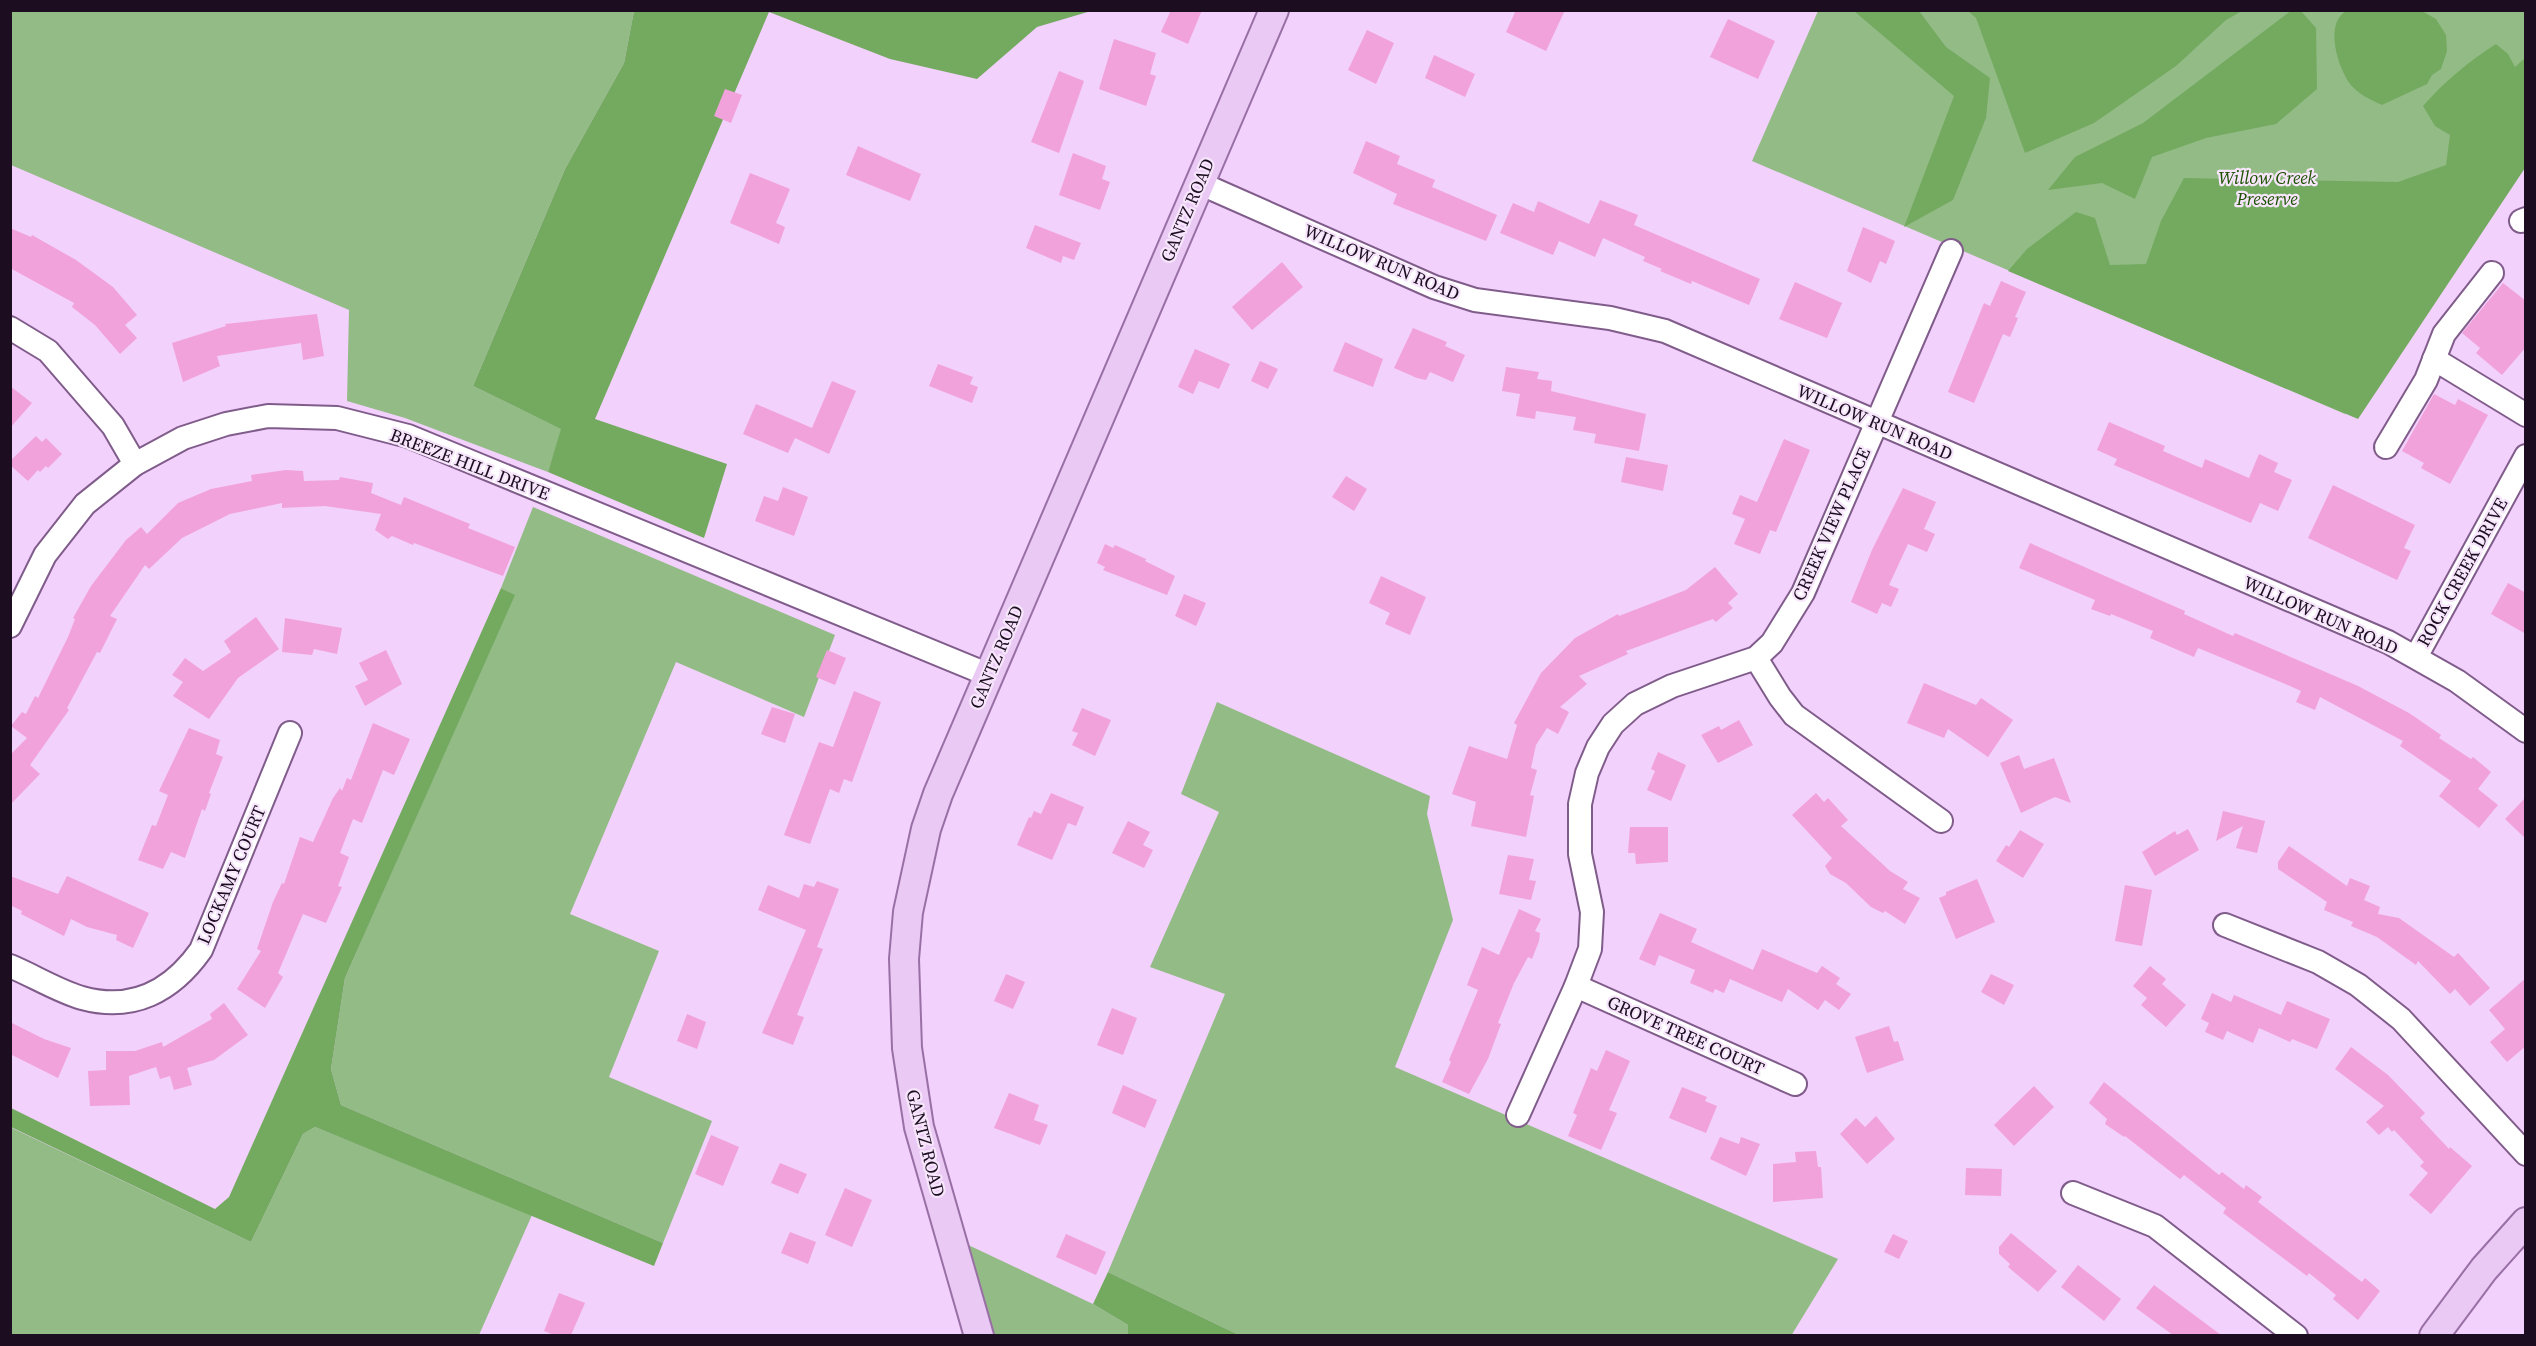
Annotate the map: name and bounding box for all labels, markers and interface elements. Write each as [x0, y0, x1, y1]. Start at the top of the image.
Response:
street label: GANTZ ROAD [1154, 154, 1220, 266]
park label: Willow Creek Preserve [2218, 165, 2316, 211]
street label: WILLOW RUN ROAD [1300, 218, 1464, 306]
street label: WILLOW RUN ROAD [1793, 378, 1957, 466]
street label: BREEZE HILL DRIVE [387, 422, 554, 506]
street label: CREEK VIEW PLACE [1786, 443, 1876, 605]
street label: ROCK CREEK DRIVE [2411, 493, 2513, 651]
street label: WILLOW RUN ROAD [2240, 570, 2402, 660]
street label: GANTZ ROAD [963, 601, 1029, 713]
street label: LOCKAMY COURT [191, 802, 272, 948]
street label: GROVE TREE COURT [1604, 989, 1769, 1081]
street label: GANTZ ROAD [901, 1087, 951, 1199]

